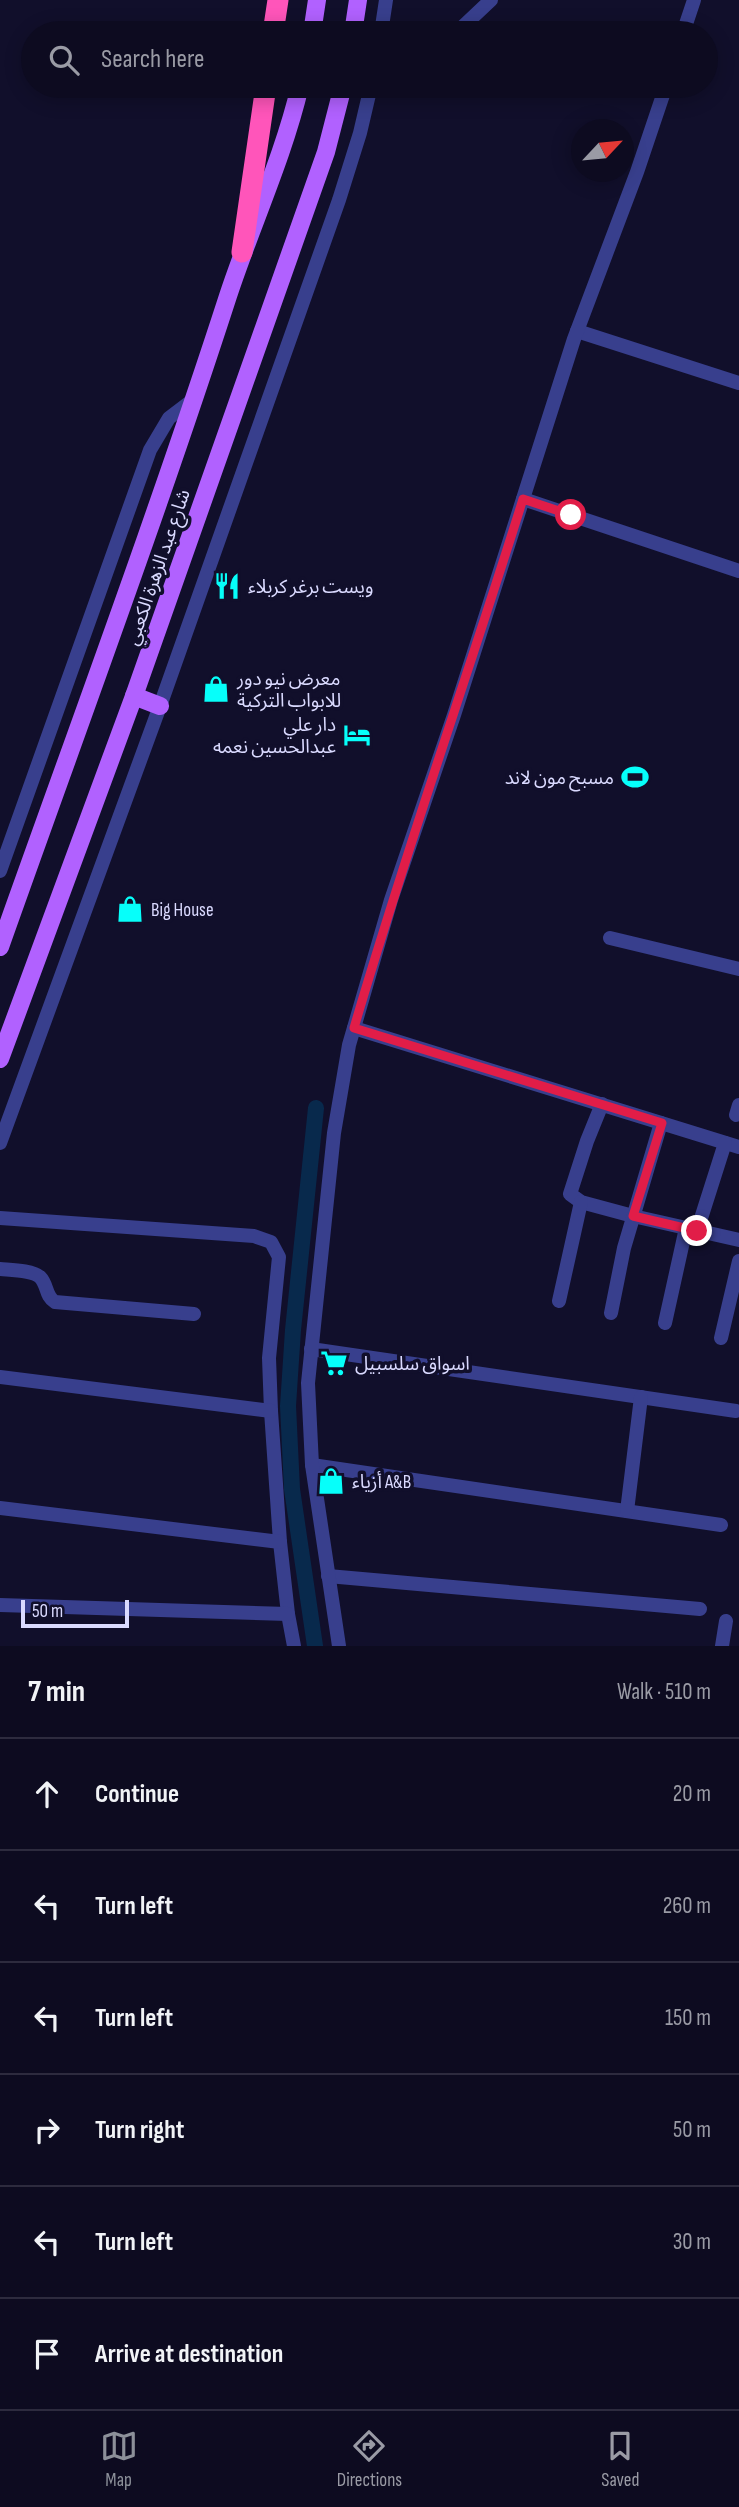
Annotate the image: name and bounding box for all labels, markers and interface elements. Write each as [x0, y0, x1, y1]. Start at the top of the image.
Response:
search box [21, 21, 718, 98]
icon: search [45, 41, 83, 79]
text: Search here [101, 44, 204, 75]
north arrow [571, 119, 634, 182]
street label: شارع عبد الزهرة الكعبي [121, 486, 198, 649]
route start [555, 499, 586, 530]
restaurant icon: ويست برغر كربلاء [212, 571, 242, 601]
place label: ويست برغر كربلاء [248, 576, 373, 599]
place label: معرض نيو دور للابواب التركية [236, 668, 341, 713]
shop icon: معرض نيو دور للابواب التركية [201, 674, 231, 704]
place label: دار علي عبدالحسين نعمه [213, 714, 336, 759]
hotel icon: دار علي عبدالحسين نعمه [342, 720, 372, 750]
sports icon: مسبح مون لاند [620, 762, 650, 792]
place label: مسبح مون لاند [505, 767, 614, 792]
shop icon: Big House [115, 894, 145, 924]
place label: Big House [151, 899, 214, 922]
route end [681, 1215, 712, 1246]
supermarket icon: اسواق سلسبيل [319, 1348, 349, 1378]
place label: اسواق سلسبيل [355, 1353, 470, 1376]
shop icon: أزياء A&B [316, 1466, 346, 1496]
place label: أزياء A&B [352, 1471, 411, 1494]
scale bar [21, 1597, 130, 1629]
text: 50 m [32, 1600, 63, 1623]
text: 7 min [28, 1674, 85, 1710]
text: Walk · 510 m [617, 1678, 711, 1706]
icon: ahead [28, 1775, 66, 1813]
text: Continue [95, 1779, 179, 1810]
text: 20 m [673, 1780, 711, 1808]
icon: left [28, 1887, 66, 1925]
text: Turn left [95, 1891, 173, 1922]
text: 260 m [663, 1892, 711, 1920]
icon: left [28, 1999, 66, 2037]
text: Turn left [95, 2003, 173, 2034]
text: 150 m [665, 2004, 711, 2032]
icon: right [28, 2111, 66, 2149]
text: Turn right [95, 2115, 184, 2146]
text: 50 m [673, 2116, 711, 2144]
icon: left [28, 2223, 66, 2261]
text: Turn left [95, 2227, 173, 2258]
text: 30 m [673, 2228, 711, 2256]
icon: arrive [28, 2335, 66, 2373]
text: Arrive at destination [95, 2339, 283, 2370]
tab: Map [100, 2427, 138, 2492]
tab: Directions [337, 2427, 402, 2492]
tab: Saved [601, 2427, 639, 2492]

